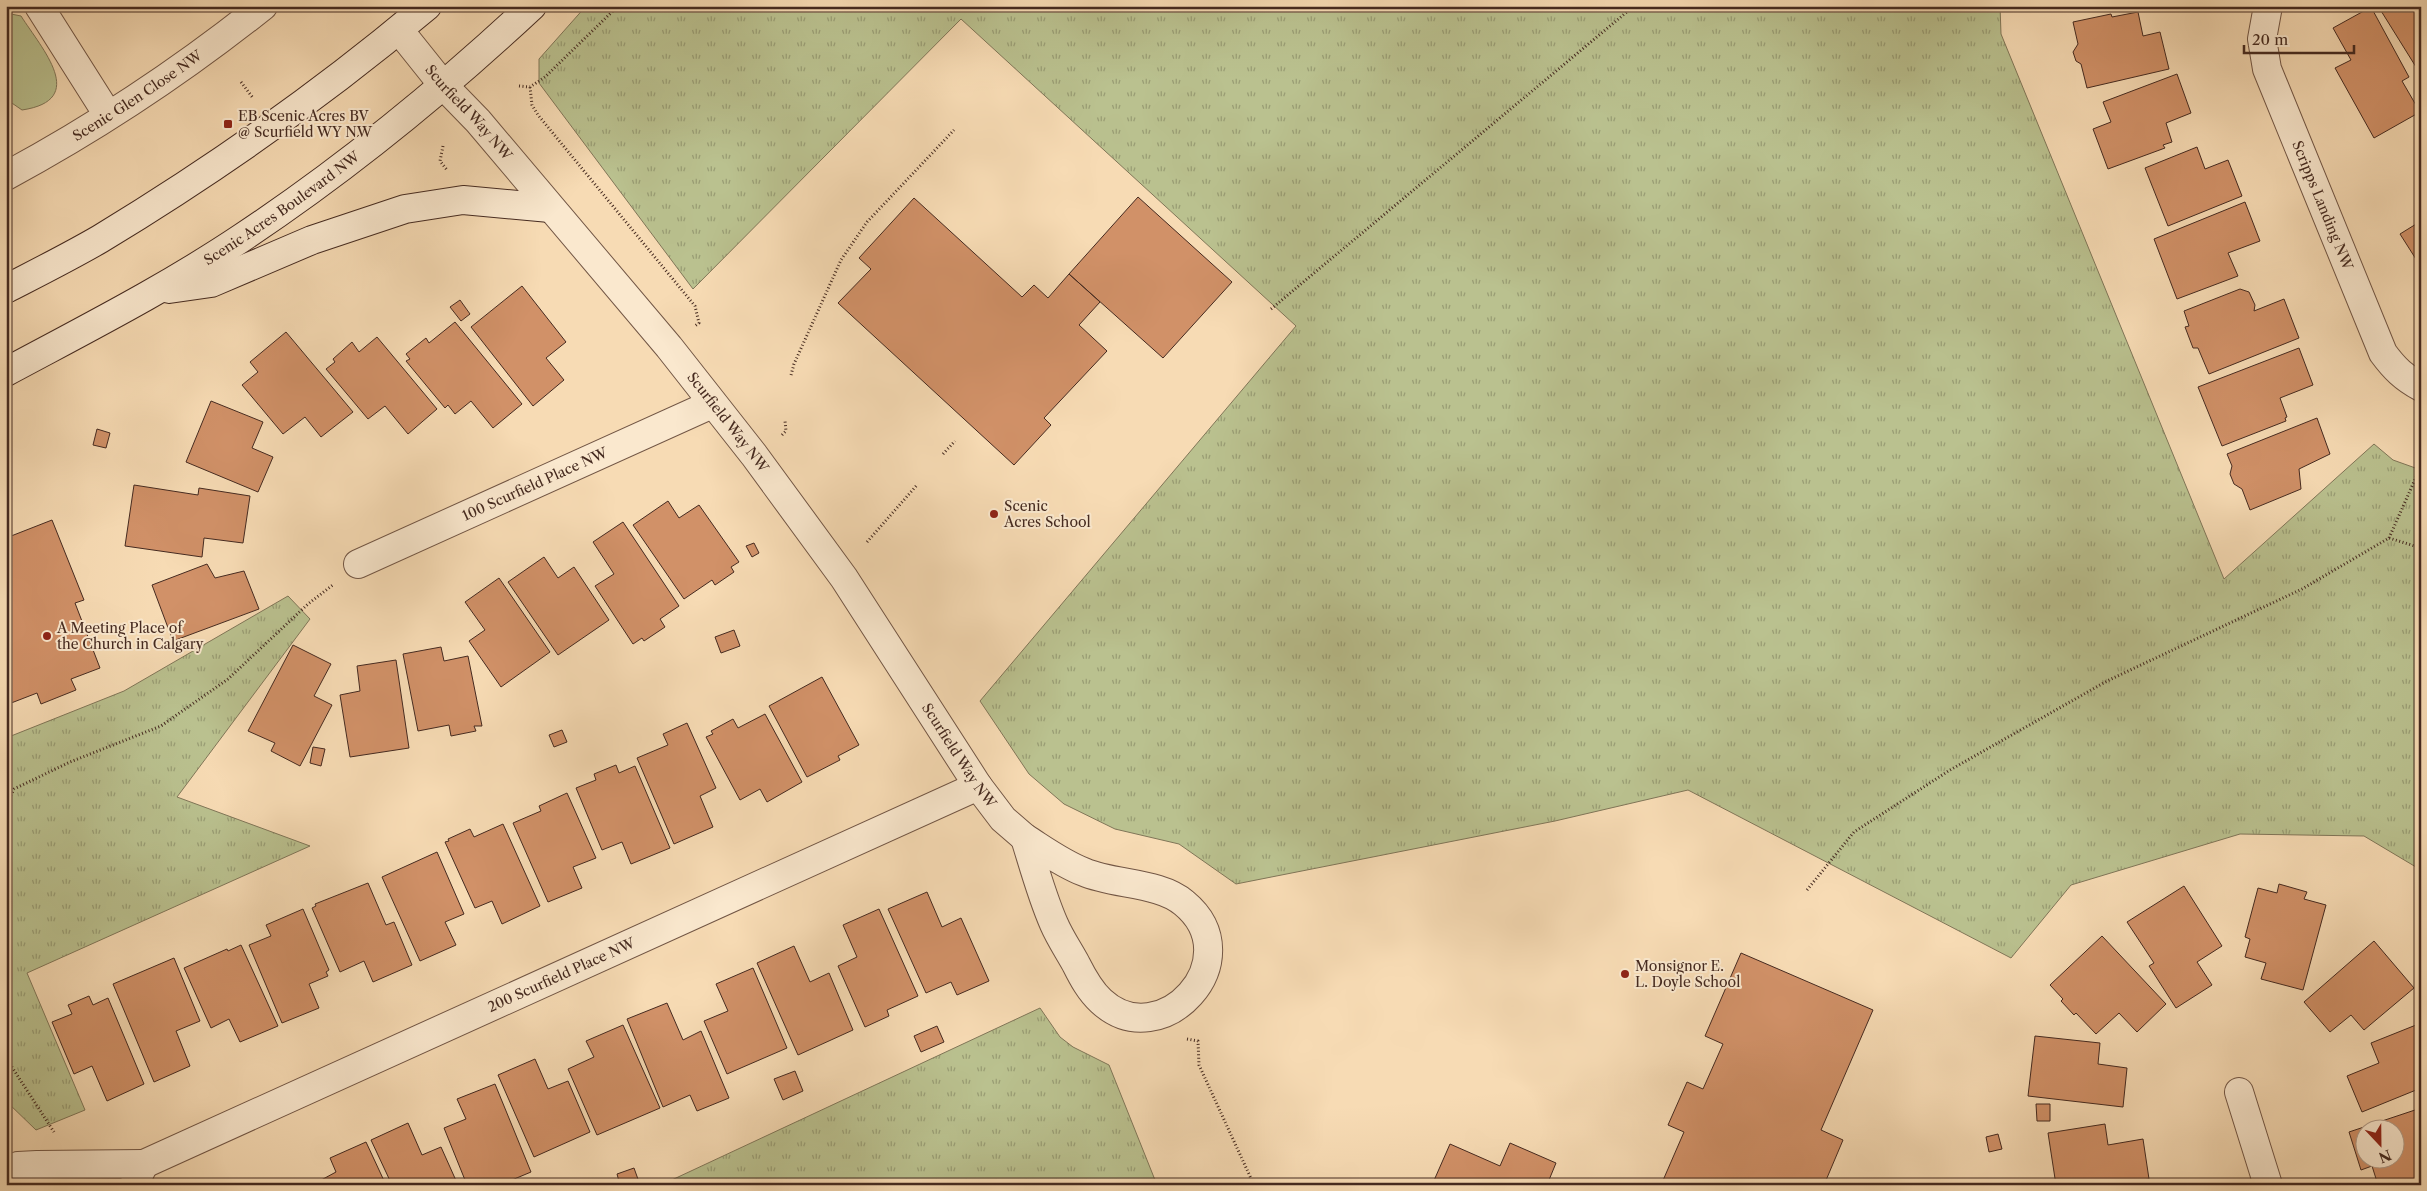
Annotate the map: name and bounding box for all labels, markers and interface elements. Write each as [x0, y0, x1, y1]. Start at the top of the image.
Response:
scale bar [2244, 22, 2354, 54]
text: 20 m [2252, 30, 2288, 49]
street label: Scenic Glen Close NW [69, 46, 206, 145]
street label: Scurfield Way NW [421, 61, 517, 164]
place label: EB Scenic Acres BV @ Scurfield WY NW [238, 107, 373, 141]
marker: EB Scenic Acres BV @ Scurfield WY NW [222, 118, 234, 130]
street label: Scripps Landing NW [2288, 138, 2357, 273]
street label: Scenic Acres Boulevard NW [200, 147, 364, 269]
street label: Scurfield Way NW [683, 369, 773, 476]
street label: 100 Scurfield Place NW [459, 443, 611, 525]
place label: Scenic Acres School [1003, 497, 1091, 531]
marker: Scenic Acres School [988, 508, 1000, 520]
place label: A Meeting Place of the Church in Calgary [56, 619, 204, 653]
marker: A Meeting Place of the Church in Calgary [41, 630, 53, 642]
street label: Scurfield Way NW [918, 700, 1001, 812]
street label: 200 Scurfield Place NW [485, 934, 638, 1016]
place label: Monsignor E. L. Doyle School [1635, 957, 1740, 991]
marker: Monsignor E. L. Doyle School [1619, 968, 1631, 980]
north arrow [2354, 1118, 2404, 1168]
text: N [2376, 1145, 2394, 1167]

